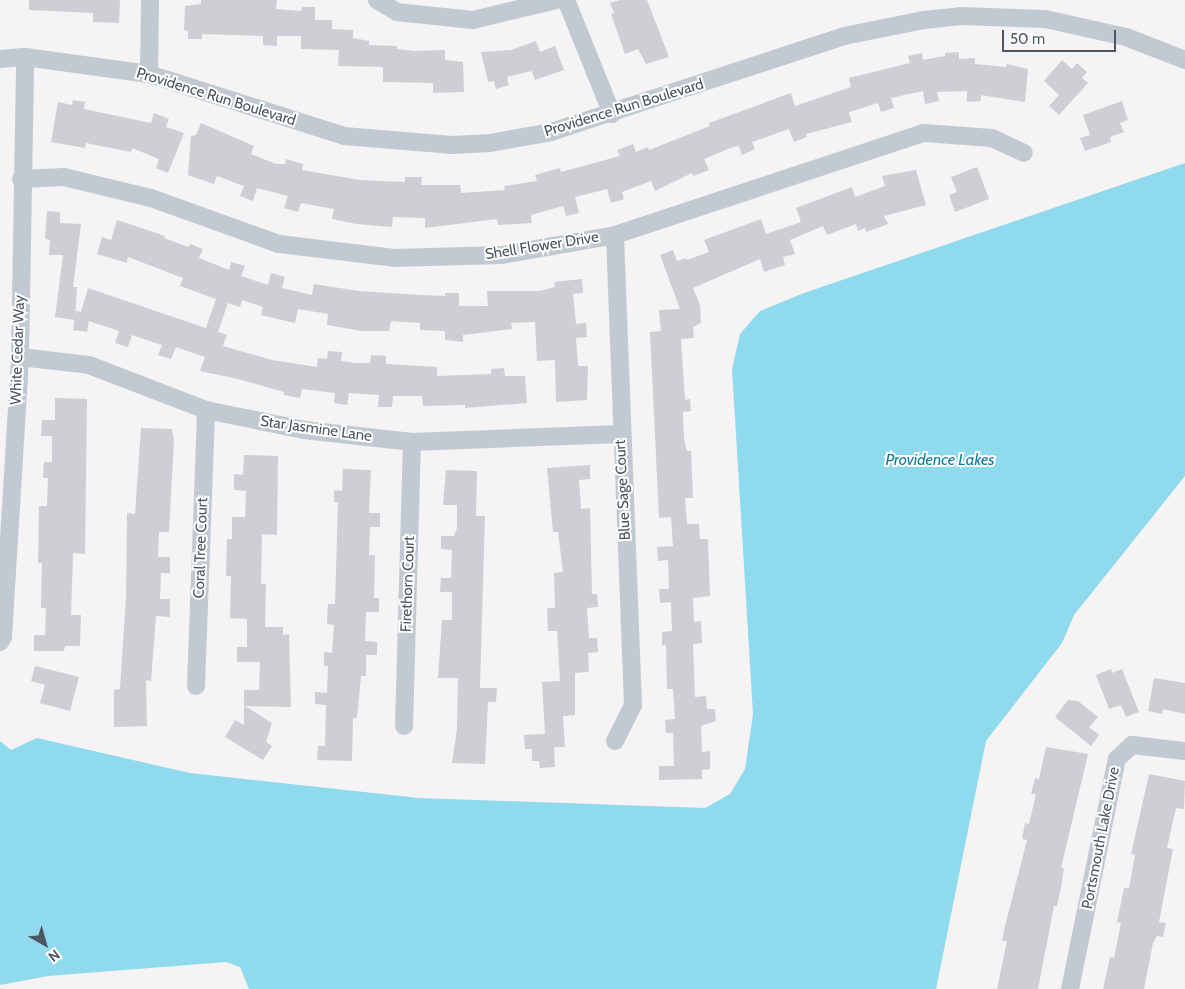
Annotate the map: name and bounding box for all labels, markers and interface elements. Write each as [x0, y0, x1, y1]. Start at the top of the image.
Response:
scale bar [1005, 20, 1119, 52]
text: 50 m [1010, 30, 1045, 48]
street label: Providence Run Boulevard [134, 64, 298, 130]
street label: Providence Run Boulevard [542, 75, 706, 141]
street label: Shell Flower Drive [484, 228, 600, 264]
street label: White Cedar Way [7, 295, 29, 405]
street label: Star Jasmine Lane [259, 412, 373, 446]
street label: Blue Sage Court [611, 439, 635, 541]
water label: Providence Lakes [885, 450, 995, 470]
street label: Coral Tree Court [190, 497, 212, 599]
street label: Firethorn Court [397, 536, 419, 632]
street label: Portsmouth Lake Drive [1078, 765, 1124, 911]
north arrow [20, 919, 70, 969]
text: N [45, 946, 64, 966]

